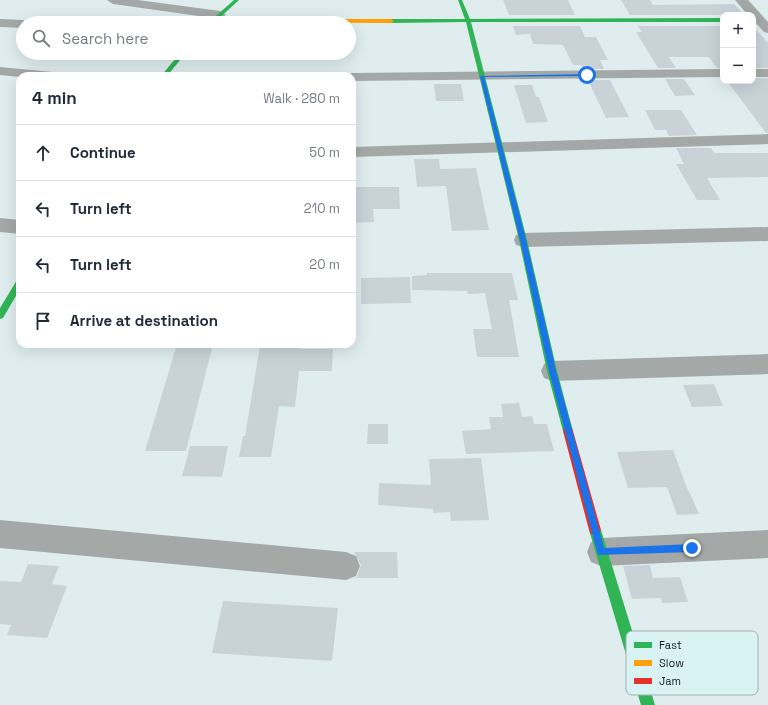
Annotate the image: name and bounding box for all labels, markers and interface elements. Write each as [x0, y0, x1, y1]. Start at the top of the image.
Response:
map controls [720, 12, 756, 84]
button: + [720, 12, 756, 48]
search box [16, 16, 356, 60]
icon: search [30, 27, 52, 49]
text: Search here [62, 29, 148, 48]
button: − [720, 48, 756, 84]
route start [578, 66, 596, 84]
text: 4 min [32, 87, 77, 109]
text: Walk · 280 m [263, 90, 340, 107]
icon: ahead [32, 142, 54, 164]
text: Continue [70, 143, 136, 162]
text: 50 m [309, 144, 340, 161]
icon: left [32, 198, 54, 220]
text: Turn left [70, 199, 132, 218]
text: 210 m [304, 200, 340, 217]
icon: left [32, 254, 54, 276]
text: Turn left [70, 255, 132, 274]
text: 20 m [309, 256, 340, 273]
icon: arrive [32, 310, 54, 332]
text: Arrive at destination [70, 311, 218, 330]
route end [683, 539, 701, 557]
legend [626, 631, 758, 695]
text: Fast [659, 638, 682, 652]
text: Slow [659, 656, 684, 670]
text: Jam [659, 674, 681, 688]

